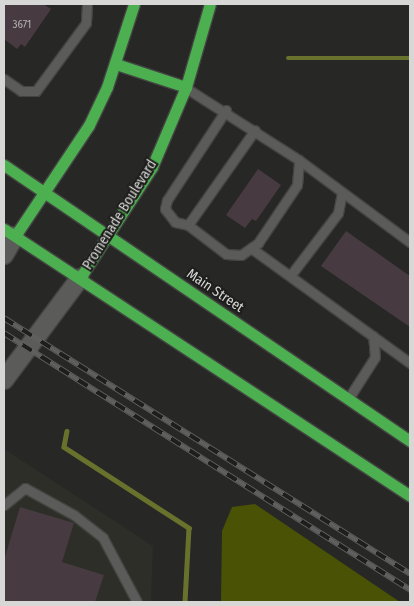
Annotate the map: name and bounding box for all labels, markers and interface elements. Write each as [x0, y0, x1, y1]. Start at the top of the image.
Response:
house number: 3671 [13, 18, 31, 32]
street label: Promenade Boulevard [79, 157, 161, 273]
street label: Main Street [183, 266, 247, 316]

